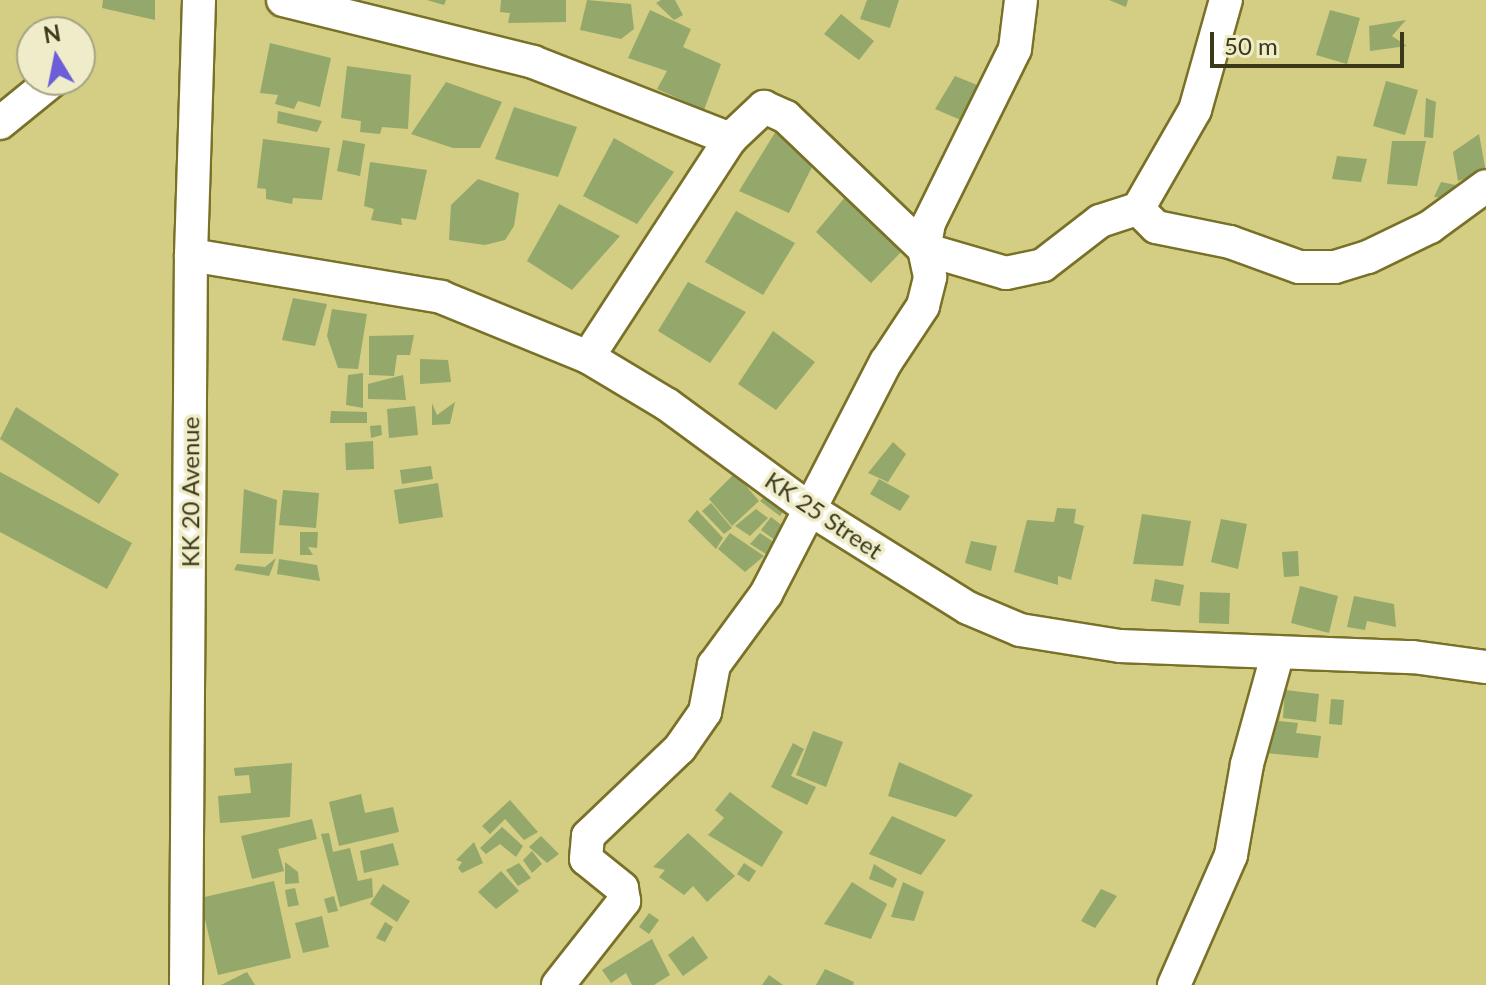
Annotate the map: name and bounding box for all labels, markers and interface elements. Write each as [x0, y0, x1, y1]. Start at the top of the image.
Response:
north arrow [16, 16, 96, 96]
scale bar [1214, 16, 1408, 66]
text: N [41, 19, 63, 49]
text: 50 m [1224, 31, 1278, 60]
street label: KK 20 Avenue [176, 416, 204, 568]
street label: KK 25 Street [760, 465, 888, 565]

